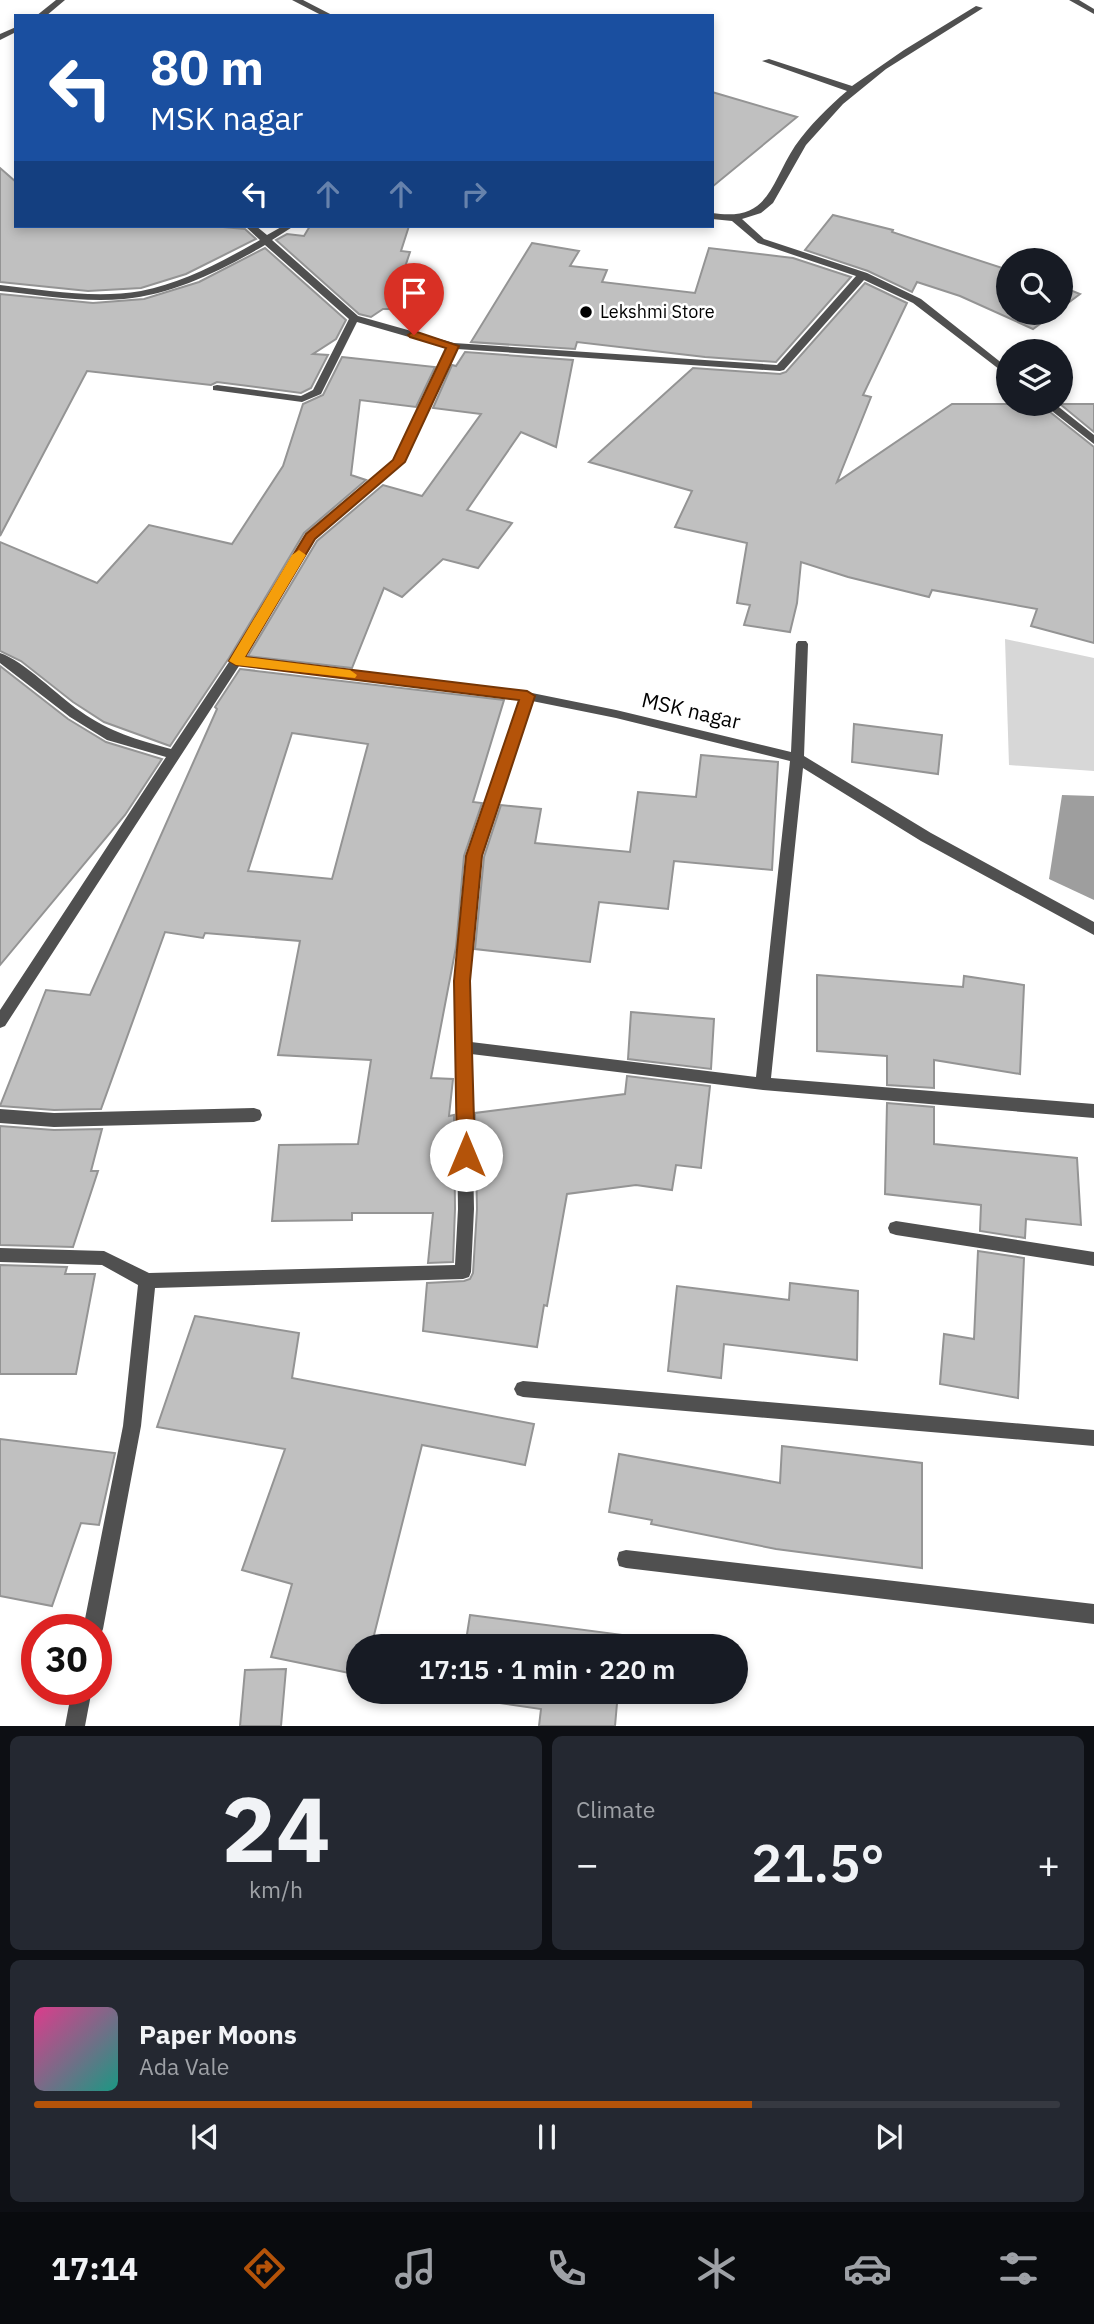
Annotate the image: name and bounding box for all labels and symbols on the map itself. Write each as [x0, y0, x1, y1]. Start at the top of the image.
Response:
pin [384, 263, 444, 335]
place label: Lekshmi Store [600, 300, 715, 323]
marker: Lekshmi Store [578, 304, 594, 320]
street label: MSK nagar [639, 685, 744, 735]
position arrow [429, 1118, 503, 1192]
speed limit sign: 30 [21, 1614, 112, 1705]

